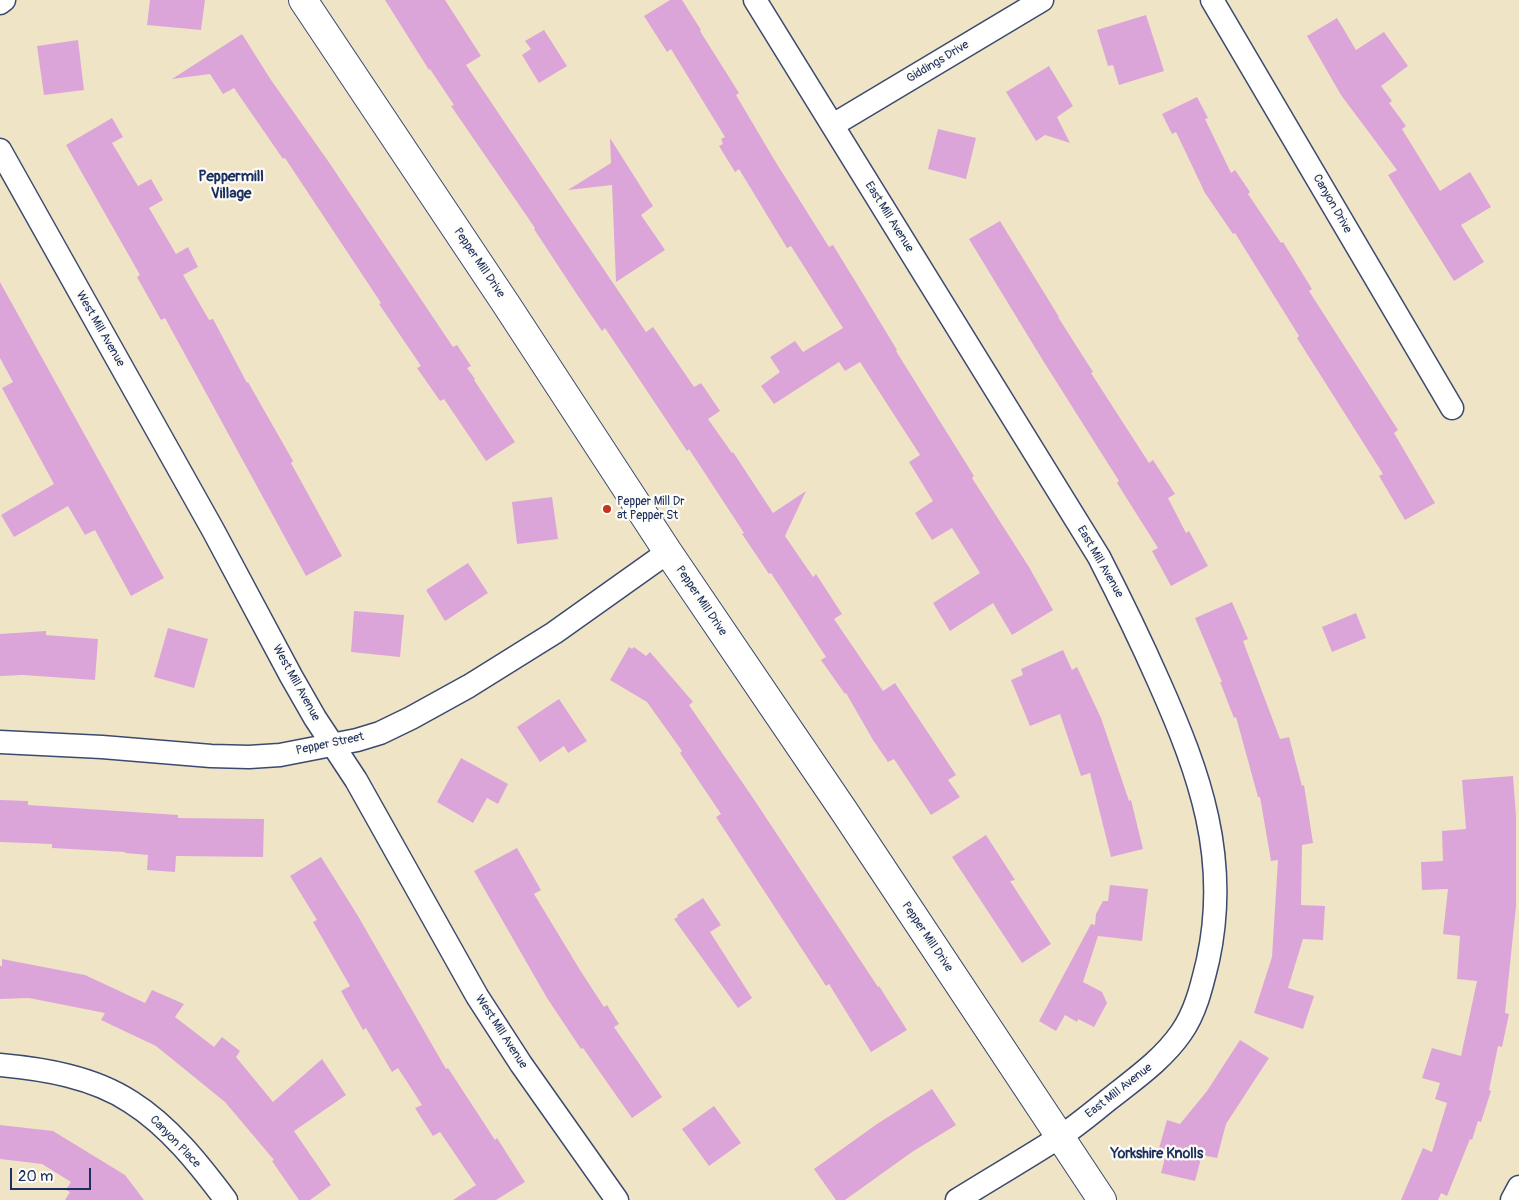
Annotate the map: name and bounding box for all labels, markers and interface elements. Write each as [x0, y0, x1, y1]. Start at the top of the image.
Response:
street label: Giddings Drive [904, 38, 972, 86]
district label: Peppermill Village [198, 168, 264, 203]
street label: Canyon Drive [1309, 172, 1355, 236]
street label: East Mill Avenue [862, 179, 916, 255]
street label: Pepper Mill Drive [450, 225, 508, 301]
street label: West Mill Avenue [73, 289, 127, 369]
place label: Pepper Mill Dr at Pepper St [617, 495, 685, 523]
marker: Pepper Mill Dr at Pepper St [601, 503, 613, 515]
street label: East Mill Avenue [1074, 523, 1126, 601]
street label: Pepper Mill Drive [672, 563, 730, 639]
street label: West Mill Avenue [269, 642, 323, 724]
street label: Pepper Street [295, 730, 365, 758]
street label: Pepper Mill Drive [898, 899, 956, 975]
street label: West Mill Avenue [472, 992, 530, 1072]
street label: East Mill Avenue [1083, 1061, 1155, 1121]
street label: Canyon Place [147, 1113, 203, 1171]
district label: Yorkshire Knolls [1111, 1146, 1203, 1162]
scale bar [12, 1158, 94, 1190]
text: 20 m [18, 1167, 53, 1186]

